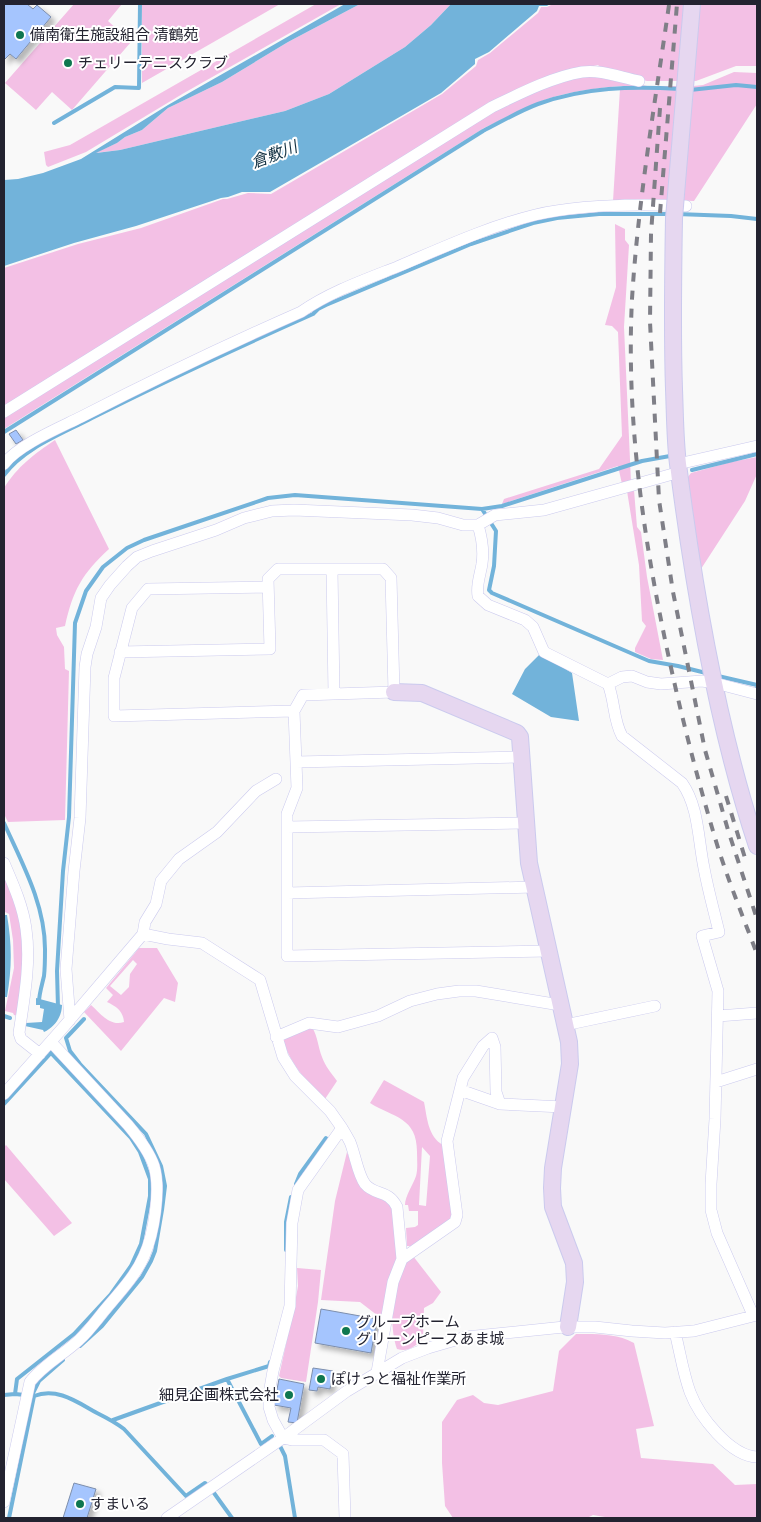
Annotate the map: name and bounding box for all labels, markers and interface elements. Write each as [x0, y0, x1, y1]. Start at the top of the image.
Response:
place label: 備南衛生施設組合 清鶴苑 [30, 24, 198, 45]
marker: 備南衛生施設組合 清鶴苑 [14, 29, 26, 41]
place label: チェリーテニスクラブ [78, 52, 228, 73]
marker: チェリーテニスクラブ [62, 57, 74, 69]
water label: 倉敷川 [248, 134, 302, 173]
place label: グループホーム グリーンピースあま城 [356, 1311, 505, 1349]
marker: グループホーム グリーンピースあま城 [340, 1325, 352, 1337]
place label: ぽけっと福祉作業所 [331, 1368, 466, 1389]
marker: ぽけっと福祉作業所 [315, 1373, 327, 1385]
place label: 細見企画株式会社 [159, 1384, 279, 1405]
marker: 細見企画株式会社 [283, 1389, 295, 1401]
place label: すまいる [90, 1493, 150, 1514]
marker: すまいる [74, 1498, 86, 1510]

